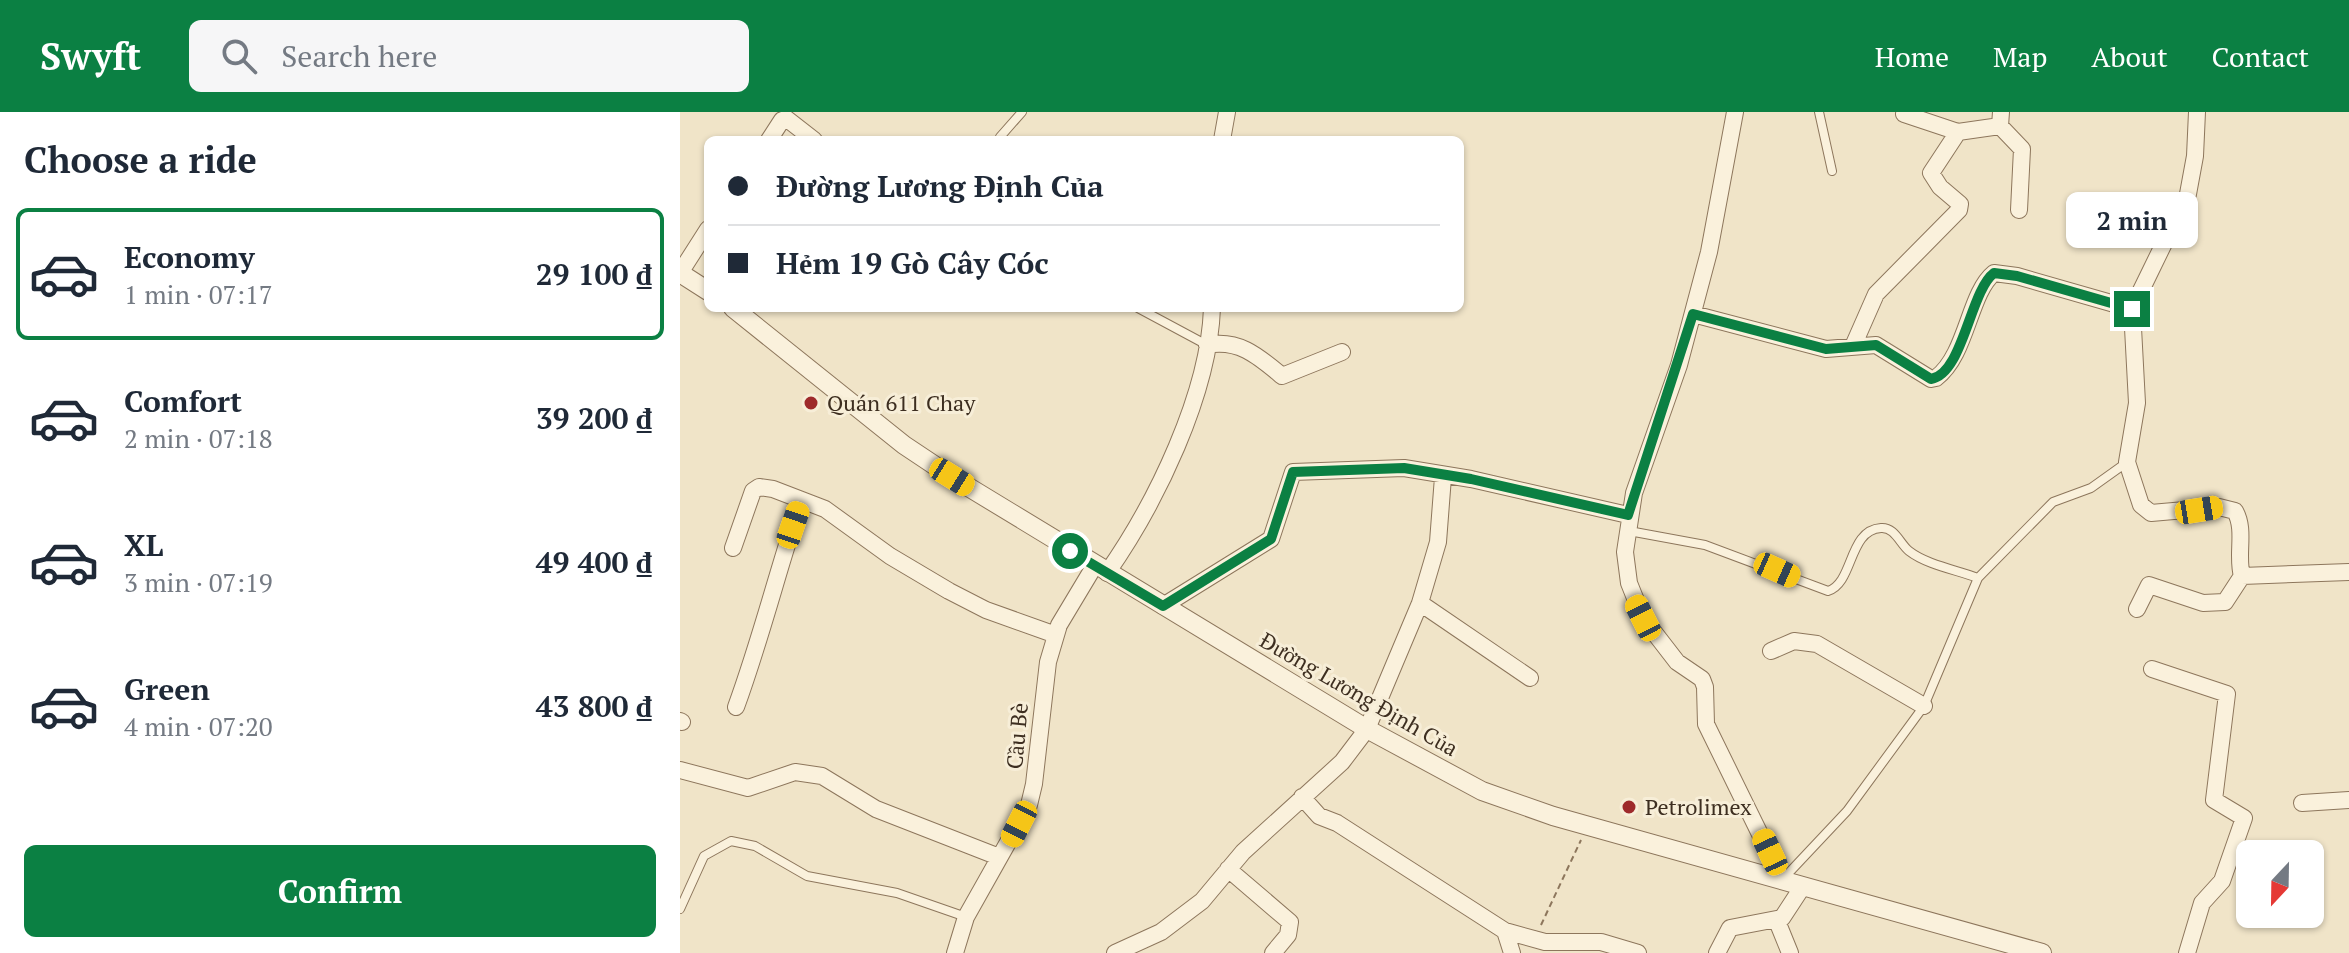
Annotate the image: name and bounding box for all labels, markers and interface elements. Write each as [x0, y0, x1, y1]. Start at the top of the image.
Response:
search box [189, 20, 749, 92]
text: Swyft [40, 31, 141, 81]
icon: search [217, 34, 261, 78]
text: Search here [281, 36, 437, 76]
text: Home [1875, 38, 1949, 75]
text: Map [1993, 38, 2047, 75]
text: About [2091, 38, 2168, 75]
text: Contact [2212, 38, 2309, 75]
text: Choose a ride [24, 136, 257, 183]
text: Đường Lương Định Của [776, 166, 1104, 206]
callout: 2 min [2066, 193, 2198, 249]
text: 2 min [2096, 203, 2168, 237]
text: Economy [124, 237, 255, 277]
icon: car [28, 238, 100, 310]
text: Hẻm 19 Gò Cây Cóc [776, 243, 1049, 283]
text: 29 100 ₫ [536, 254, 652, 294]
text: 1 min · 07:17 [124, 277, 273, 311]
route end [2114, 291, 2150, 327]
text: Comfort [124, 381, 242, 421]
icon: car [28, 382, 100, 454]
place label: Quán 611 Chay [827, 388, 976, 417]
marker: Quán 611 Chay [802, 394, 820, 412]
text: 39 200 ₫ [536, 398, 652, 438]
text: 2 min · 07:18 [124, 421, 273, 455]
car [925, 454, 979, 500]
car [2173, 494, 2225, 526]
car [774, 498, 812, 552]
text: XL [124, 525, 163, 565]
icon: car [28, 526, 100, 598]
route start [1052, 533, 1088, 569]
text: 49 400 ₫ [536, 542, 652, 582]
car [1750, 549, 1804, 591]
text: 3 min · 07:19 [124, 565, 273, 599]
car [1621, 591, 1665, 645]
street label: Đường Lương Định Của [1255, 625, 1464, 762]
text: Green [124, 669, 210, 709]
icon: car [28, 670, 100, 742]
text: 43 800 ₫ [536, 686, 652, 726]
street label: Cầu Bè [999, 702, 1034, 770]
text: 4 min · 07:20 [124, 709, 273, 743]
place label: Petrolimex [1645, 792, 1752, 821]
car [997, 797, 1041, 851]
marker: Petrolimex [1620, 798, 1638, 816]
car [1749, 825, 1791, 879]
north arrow [2236, 840, 2324, 928]
map controls [2236, 840, 2324, 928]
button: Confirm [24, 845, 656, 937]

